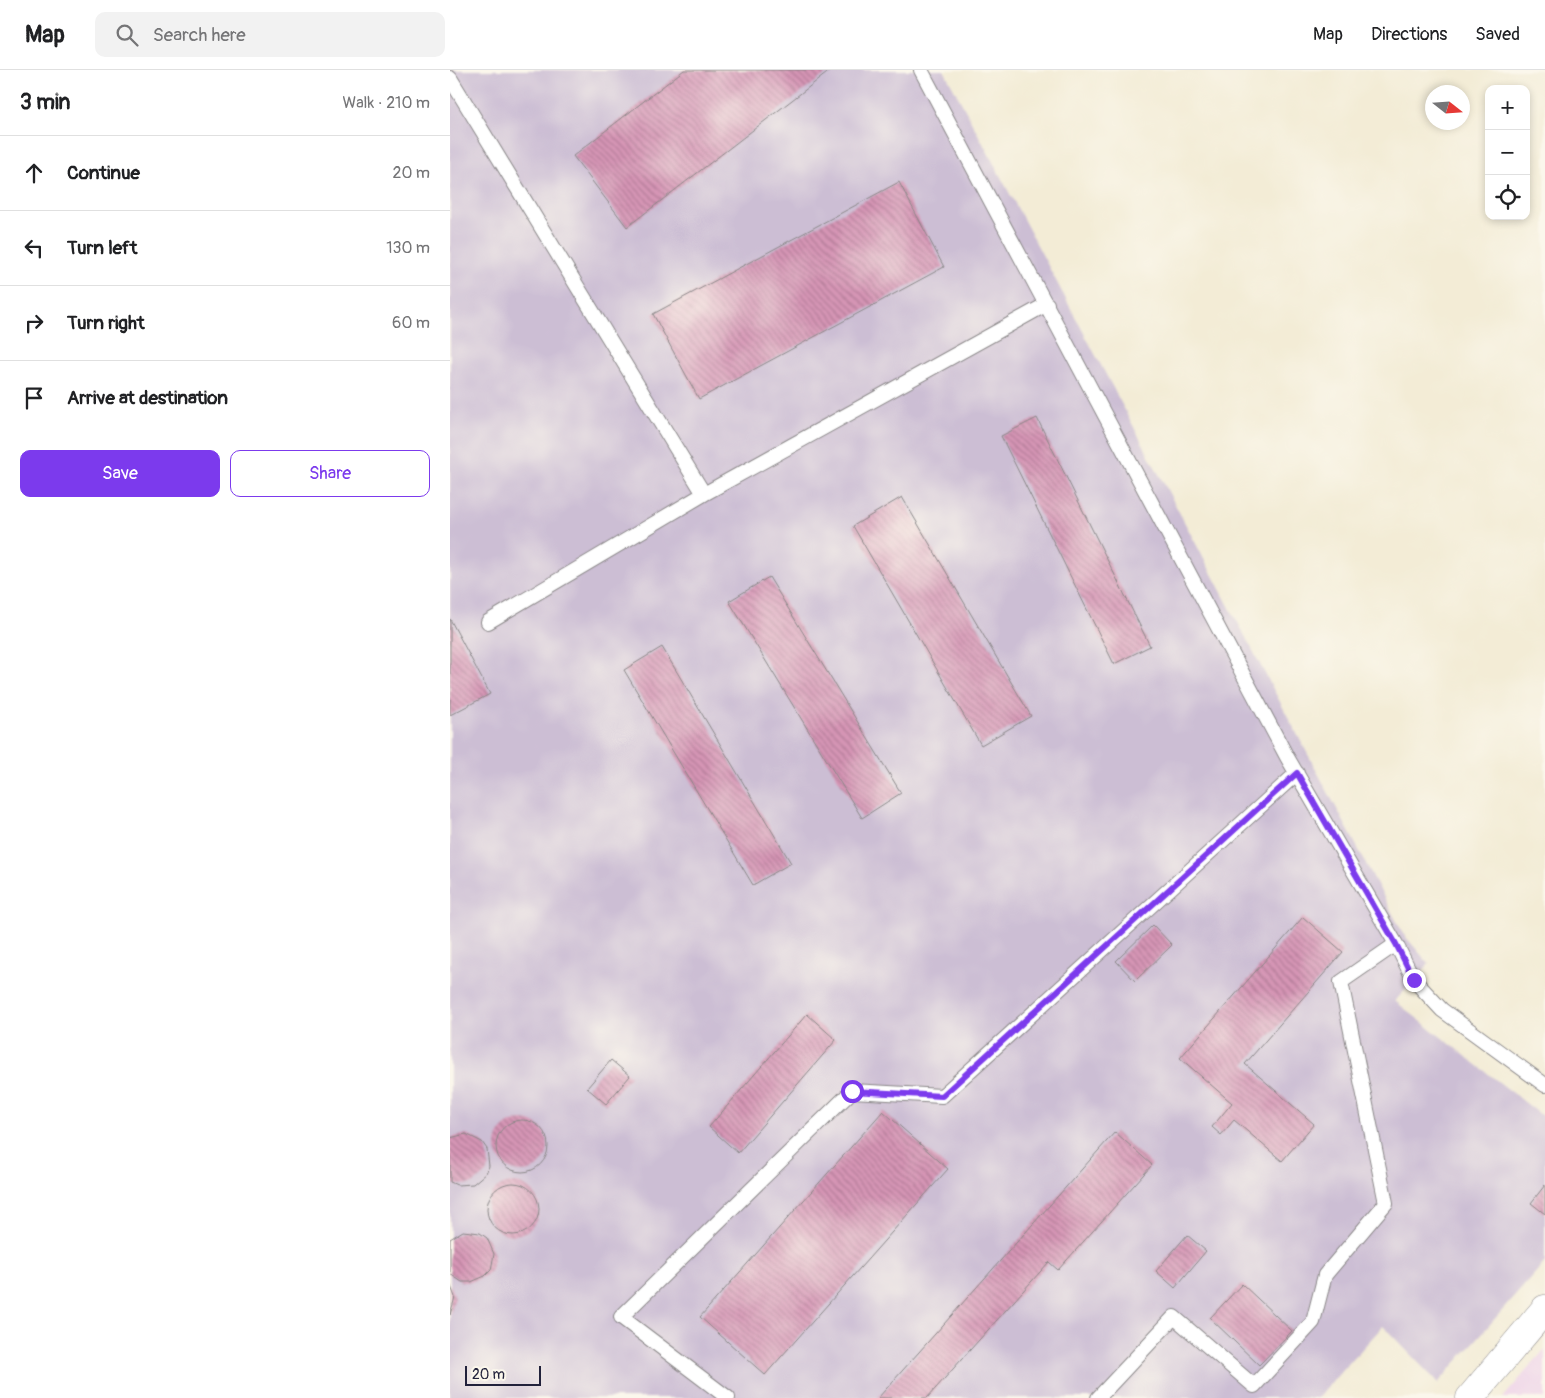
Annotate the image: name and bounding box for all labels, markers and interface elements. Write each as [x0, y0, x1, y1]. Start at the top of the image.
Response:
search box [95, 12, 445, 57]
text: Map [25, 20, 65, 49]
icon: search [113, 21, 141, 49]
text: Search here [153, 23, 246, 47]
text: Map [1313, 23, 1343, 46]
text: Directions [1371, 23, 1447, 46]
text: Saved [1475, 23, 1520, 46]
north arrow [1425, 85, 1470, 130]
map controls [1485, 85, 1530, 220]
button: + [1485, 85, 1530, 130]
text: 3 min [20, 89, 70, 116]
text: Walk · 210 m [342, 93, 430, 113]
button: − [1485, 130, 1530, 175]
icon: ahead [20, 159, 48, 187]
text: Continue [67, 161, 140, 185]
text: 20 m [392, 163, 430, 183]
button: locate [1485, 175, 1530, 220]
icon: left [20, 234, 48, 262]
text: Turn left [67, 236, 137, 260]
text: 130 m [386, 238, 430, 258]
icon: right [20, 309, 48, 337]
text: Turn right [67, 311, 145, 335]
text: 60 m [392, 313, 430, 333]
icon: arrive [20, 384, 48, 412]
text: Arrive at destination [67, 386, 228, 410]
button: Save [20, 450, 220, 497]
button: Share [230, 450, 430, 497]
route end [1403, 969, 1426, 992]
route start [841, 1080, 864, 1103]
scale bar [465, 1363, 541, 1386]
text: 20 m [472, 1366, 505, 1383]

